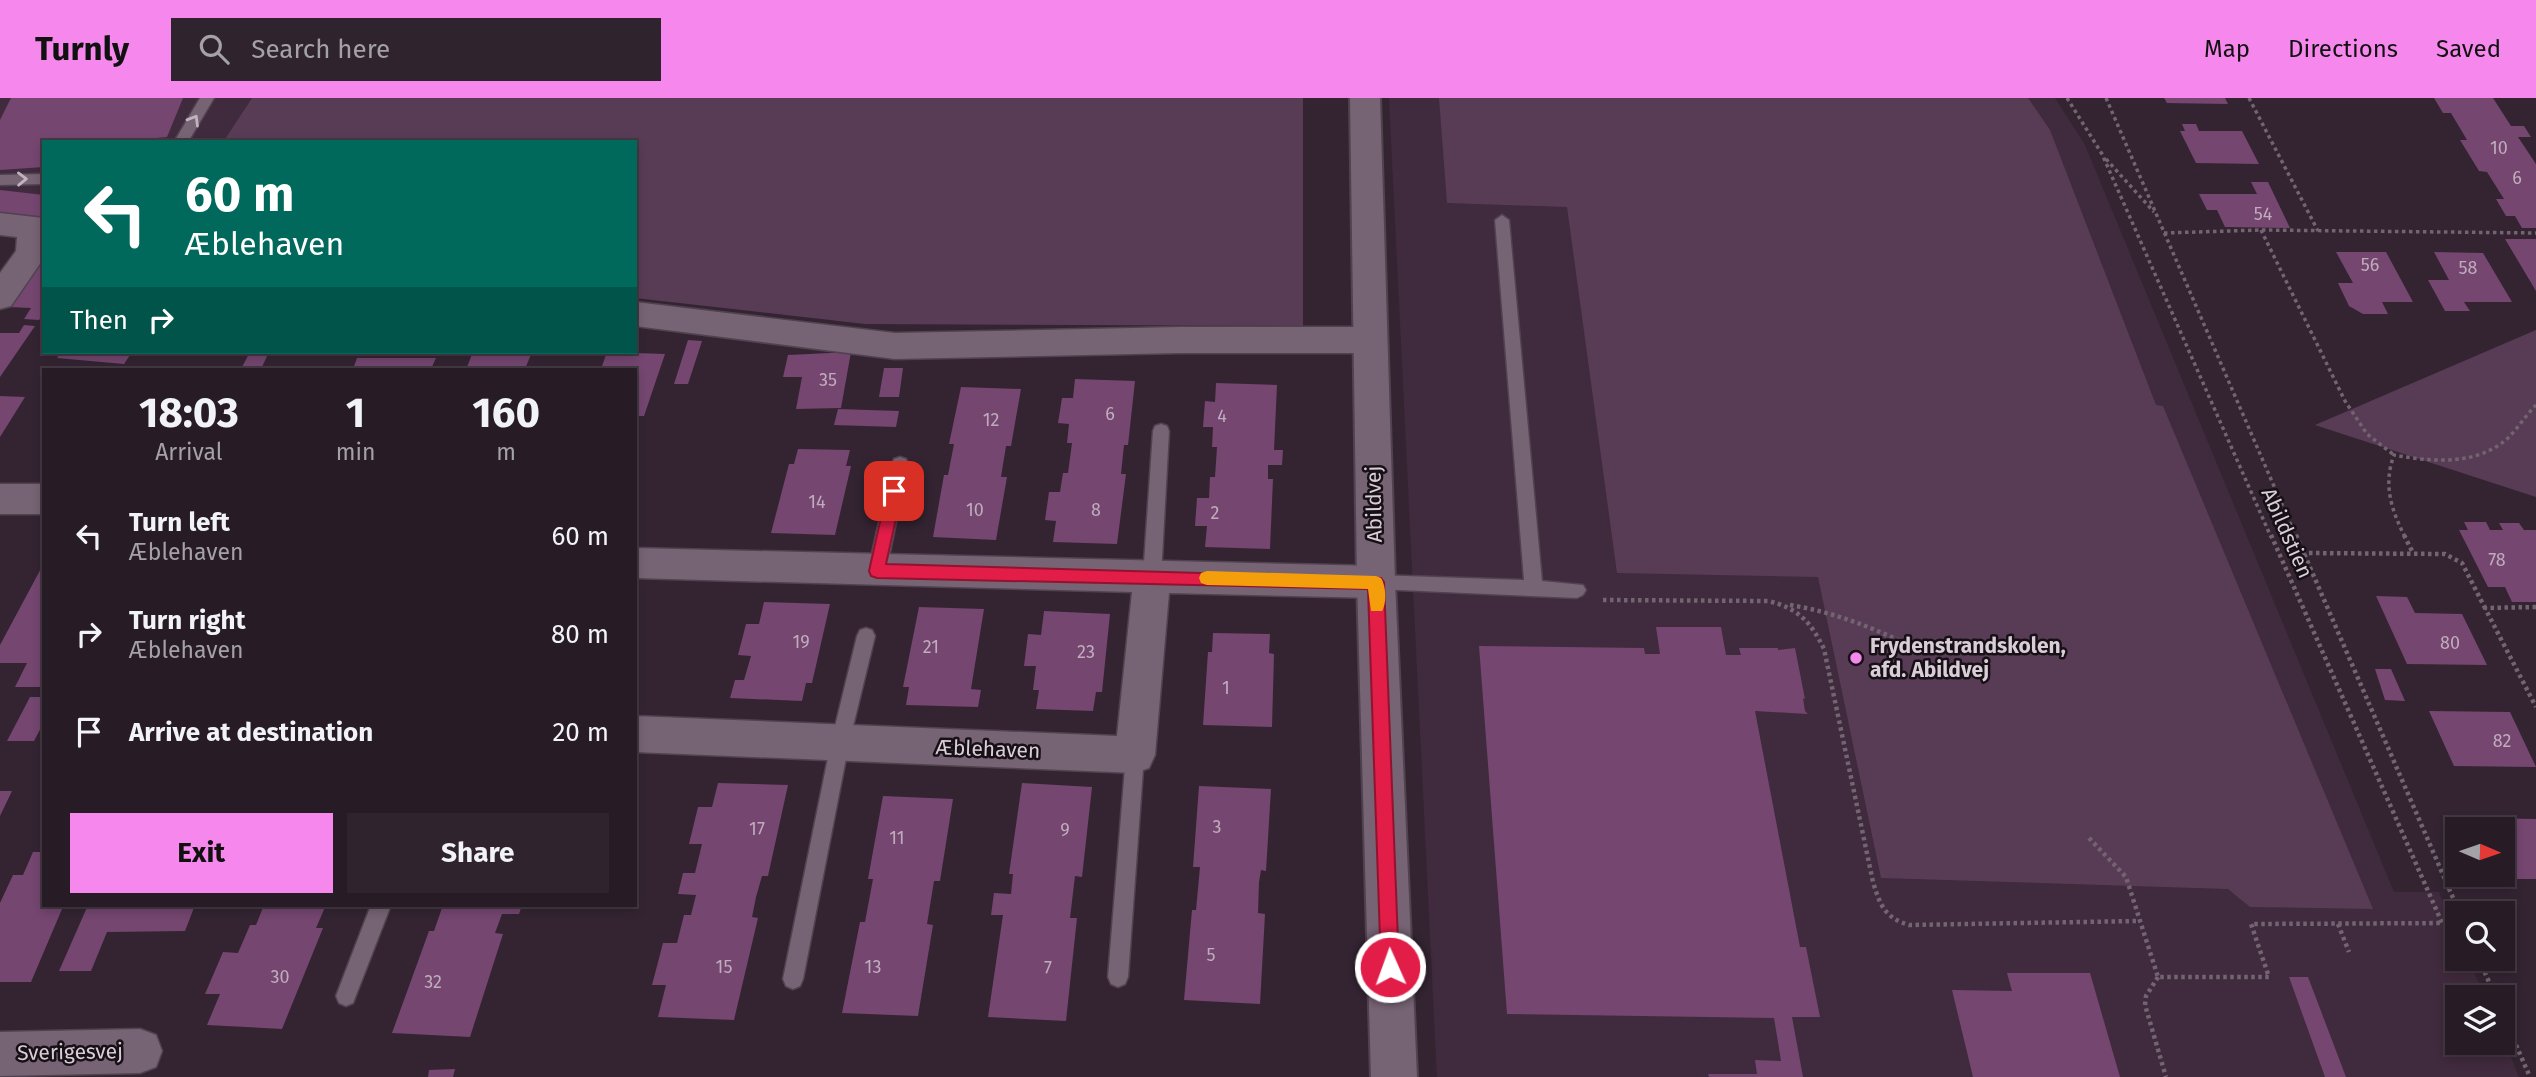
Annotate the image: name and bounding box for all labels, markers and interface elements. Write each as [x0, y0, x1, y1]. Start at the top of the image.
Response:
search box [171, 18, 661, 81]
text: Turnly [35, 29, 129, 69]
icon: search [195, 30, 233, 68]
text: Search here [251, 34, 390, 65]
text: Map [2204, 35, 2250, 63]
text: Directions [2288, 35, 2398, 63]
text: Saved [2436, 35, 2501, 63]
one-way arrow [185, 114, 198, 127]
house number: 10 [2490, 137, 2508, 159]
text: 60 m [185, 165, 294, 224]
house number: 6 [2512, 167, 2522, 189]
icon: left [70, 168, 161, 259]
one-way arrow [17, 172, 28, 187]
house number: 54 [2254, 203, 2273, 225]
text: Æblehaven [185, 225, 344, 263]
house number: 56 [2361, 254, 2379, 276]
house number: 58 [2459, 257, 2478, 279]
icon: right [142, 301, 180, 339]
text: Then [70, 305, 128, 336]
house number: 35 [819, 369, 837, 391]
text: 18:03 [139, 388, 239, 438]
text: 1 [346, 388, 365, 438]
text: 160 [472, 388, 540, 438]
house number: 6 [1105, 403, 1115, 425]
house number: 4 [1217, 405, 1227, 427]
house number: 12 [983, 409, 999, 431]
text: Arrival [155, 438, 223, 466]
text: min [336, 438, 375, 466]
text: m [496, 438, 516, 466]
pin [864, 461, 924, 521]
street label: Abildvej [1360, 465, 1388, 543]
icon: arrive [875, 472, 913, 510]
street label: Abildstien [2256, 484, 2318, 582]
house number: 14 [808, 491, 826, 513]
house number: 10 [966, 499, 984, 521]
house number: 8 [1091, 499, 1101, 521]
house number: 2 [1211, 502, 1220, 524]
text: Turn left [129, 507, 230, 538]
icon: left [70, 517, 108, 555]
text: 60 m [551, 521, 609, 552]
text: Æblehaven [129, 538, 243, 566]
house number: 78 [2488, 549, 2506, 571]
text: Turn right [129, 605, 246, 636]
icon: right [70, 615, 108, 653]
text: 80 m [551, 619, 609, 650]
house number: 19 [792, 631, 810, 653]
house number: 80 [2440, 632, 2460, 654]
place label: Frydenstrandskolen, afd. Abildvej [1870, 633, 2066, 683]
text: Æblehaven [129, 636, 243, 664]
house number: 21 [923, 636, 939, 658]
house number: 23 [1077, 641, 1095, 663]
marker: Frydenstrandskolen, afd. Abildvej [1848, 650, 1864, 666]
house number: 1 [1222, 677, 1230, 699]
icon: arrive [70, 713, 108, 751]
text: Arrive at destination [129, 717, 373, 748]
text: 20 m [552, 717, 609, 748]
house number: 82 [2493, 730, 2511, 752]
street label: Æblehaven [934, 734, 1041, 764]
button: Exit [70, 813, 333, 893]
button: Share [347, 813, 609, 893]
house number: 3 [1213, 816, 1221, 838]
north arrow [2445, 817, 2515, 887]
map controls [2445, 817, 2515, 1055]
house number: 17 [749, 818, 765, 840]
house number: 9 [1060, 819, 1070, 841]
house number: 11 [889, 827, 905, 849]
button: search [2445, 901, 2515, 971]
position arrow [1353, 930, 1427, 1004]
house number: 5 [1206, 944, 1216, 966]
house number: 15 [716, 956, 732, 978]
house number: 13 [865, 956, 881, 978]
house number: 7 [1044, 957, 1052, 979]
house number: 30 [270, 966, 290, 988]
house number: 32 [424, 971, 442, 993]
button: layers [2445, 985, 2515, 1055]
street label: Sverigesvej [17, 1038, 123, 1066]

